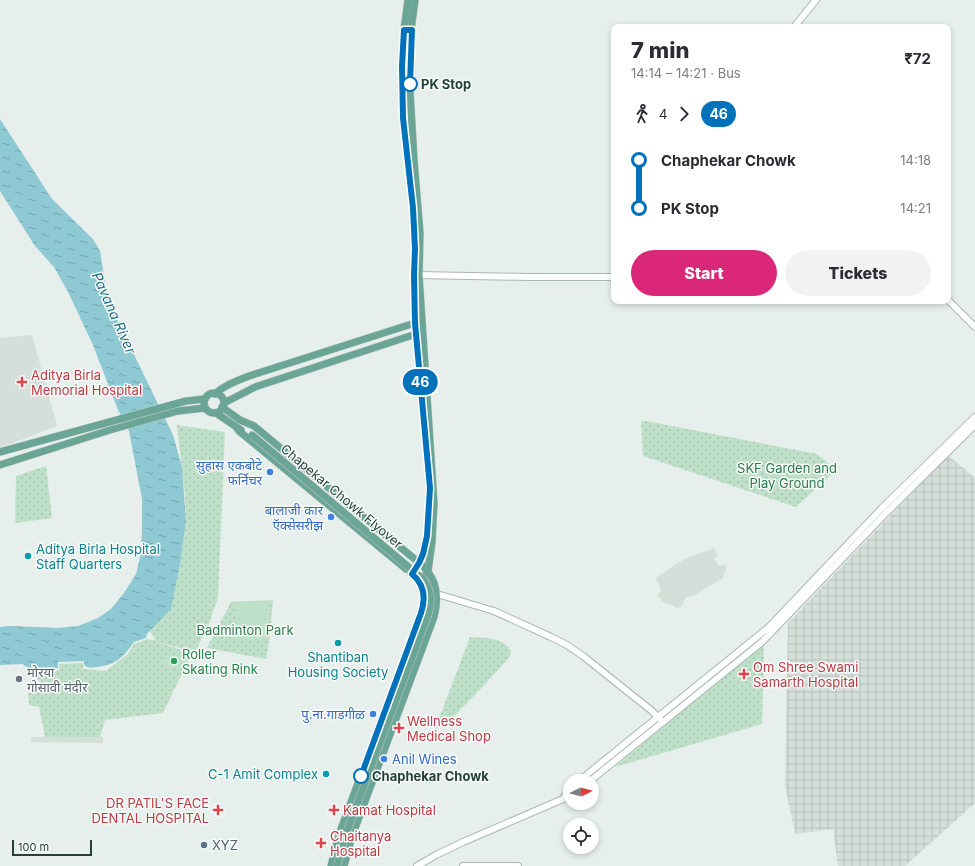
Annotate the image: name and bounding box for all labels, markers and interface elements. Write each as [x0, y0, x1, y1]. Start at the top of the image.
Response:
text: 7 min [631, 37, 689, 63]
text: ₹72 [904, 49, 931, 68]
text: 14:14 – 14:21 · Bus [631, 65, 741, 81]
marker: PK Stop [402, 76, 418, 92]
place label: PK Stop [421, 76, 471, 92]
icon: walk [631, 103, 653, 125]
icon: forward [673, 103, 695, 125]
text: 46 [709, 105, 728, 122]
text: 4 [659, 106, 667, 122]
text: Chaphekar Chowk [661, 151, 796, 170]
text: 14:18 [900, 152, 931, 168]
text: PK Stop [661, 199, 719, 218]
text: 14:21 [900, 200, 931, 216]
button: Start [631, 250, 777, 296]
button: Tickets [785, 250, 931, 296]
water label: Pavana River [89, 269, 140, 357]
place label: Aditya Birla Memorial Hospital [31, 367, 142, 398]
line badge: 46 [402, 369, 438, 395]
text: 46 [411, 373, 429, 390]
marker: Aditya Birla Memorial Hospital [16, 376, 28, 388]
street label: Chapekar Chowk Flyover [278, 440, 406, 552]
place label: सुहास एकबोटे फर्निचर [196, 457, 263, 488]
park label: SKF Garden and Play Ground [737, 460, 837, 491]
marker: सुहास एकबोटे फर्निचर [265, 467, 275, 477]
place label: बालाजी कार ऍक्सेसरीझ [265, 502, 324, 533]
marker: बालाजी कार ऍक्सेसरीझ [326, 512, 336, 522]
place label: Aditya Birla Hospital Staff Quarters [36, 541, 160, 572]
marker: Aditya Birla Hospital Staff Quarters [23, 551, 33, 561]
park label: Badminton Park [196, 622, 294, 638]
marker: Shantiban Housing Society [333, 638, 343, 648]
place label: Roller Skating Rink [182, 646, 258, 677]
place label: Shantiban Housing Society [288, 649, 388, 680]
marker: Roller Skating Rink [169, 656, 179, 666]
place label: Om Shree Swami Samarth Hospital [753, 659, 858, 690]
place label: मोरया गोसावी मंदीर [27, 664, 88, 695]
marker: Om Shree Swami Samarth Hospital [738, 668, 750, 680]
marker: मोरया गोसावी मंदीर [14, 674, 24, 684]
place label: पु.ना.गाडगीळ [301, 706, 366, 723]
marker: पु.ना.गाडगीळ [368, 709, 378, 719]
place label: Wellness Medical Shop [407, 713, 491, 744]
marker: Wellness Medical Shop [394, 723, 404, 733]
place label: Anil Wines [392, 751, 457, 767]
marker: Anil Wines [379, 754, 389, 764]
place label: C-1 Amit Complex [208, 766, 318, 782]
marker: Chaphekar Chowk [353, 768, 369, 784]
place label: Chaphekar Chowk [372, 768, 489, 784]
marker: C-1 Amit Complex [321, 769, 331, 779]
north arrow [563, 774, 599, 810]
map controls [563, 774, 599, 854]
place label: DR PATIL'S FACE DENTAL HOSPITAL [91, 795, 209, 826]
place label: Kamat Hospital [343, 802, 436, 818]
marker: DR PATIL'S FACE DENTAL HOSPITAL [212, 804, 224, 816]
marker: Kamat Hospital [328, 804, 340, 816]
button: locate [563, 818, 599, 854]
place label: Chaitanya Hospital [330, 828, 391, 859]
place label: XYZ [212, 837, 238, 853]
marker: Chaitanya Hospital [315, 837, 327, 849]
scale bar [12, 838, 92, 857]
text: 100 m [18, 840, 49, 854]
marker: XYZ [199, 840, 209, 850]

